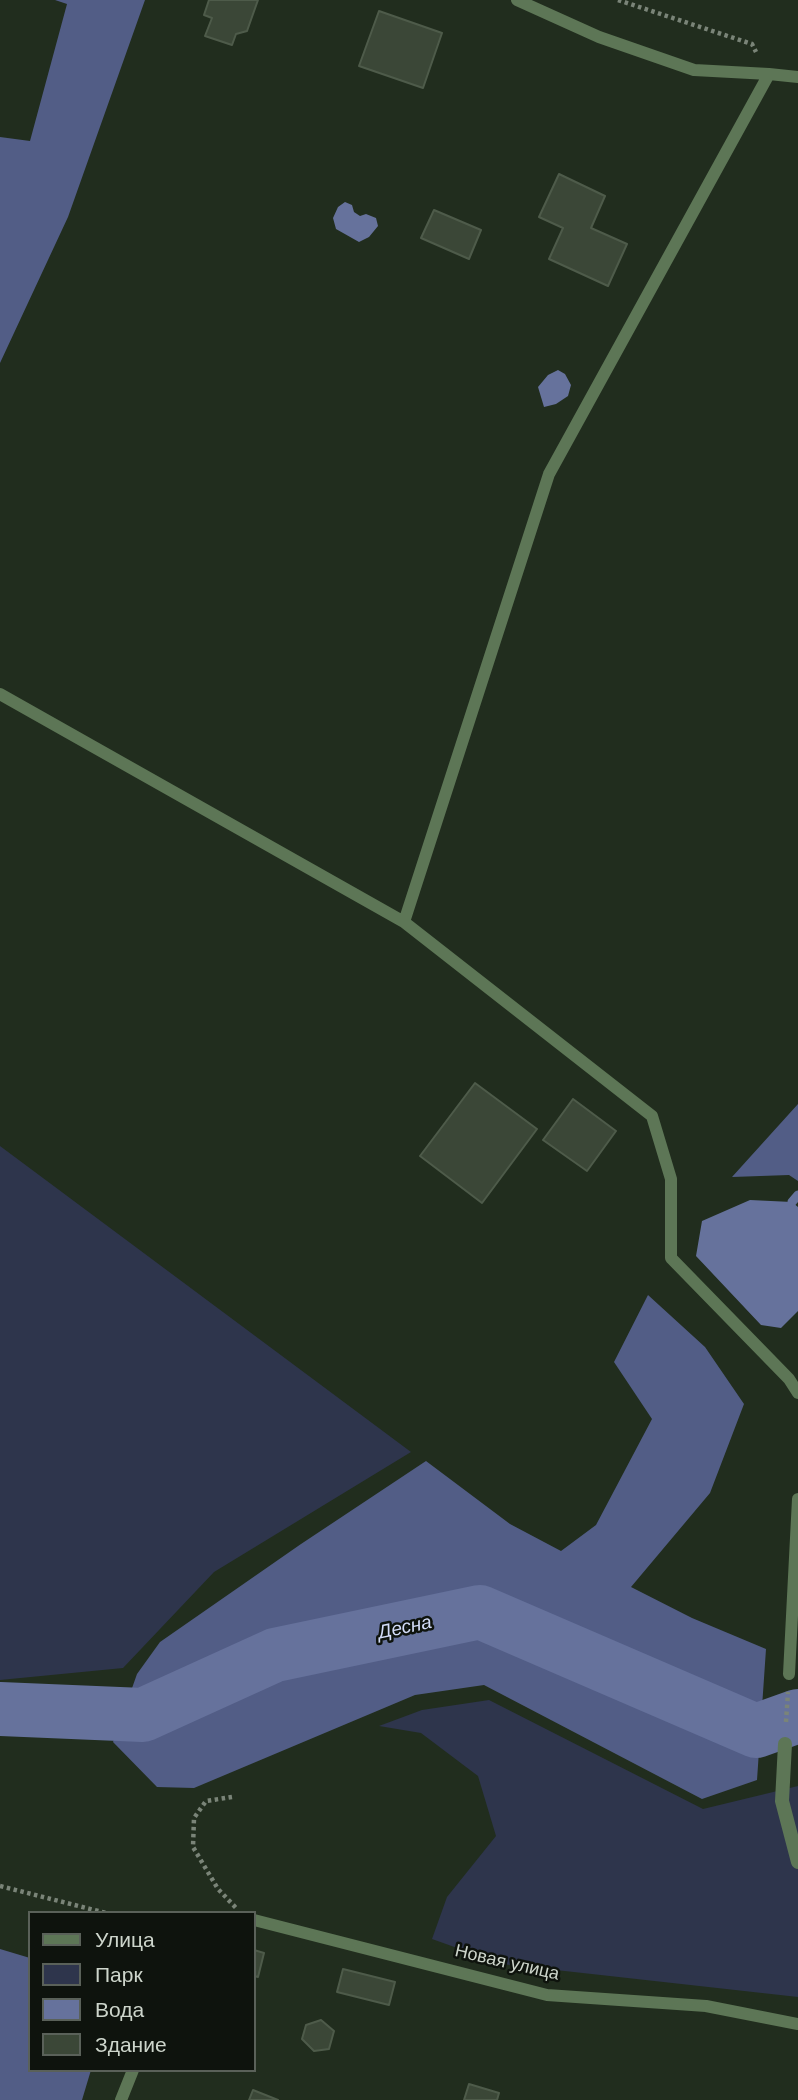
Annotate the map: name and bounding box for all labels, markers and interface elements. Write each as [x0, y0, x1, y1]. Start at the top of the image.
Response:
water label: Десна [376, 1611, 434, 1645]
legend [28, 1911, 256, 2072]
text: Улица [95, 1928, 155, 1951]
street label: Новая улица [453, 1940, 561, 1986]
text: Парк [95, 1963, 143, 1986]
text: Вода [95, 1998, 144, 2021]
text: Здание [95, 2033, 167, 2056]

